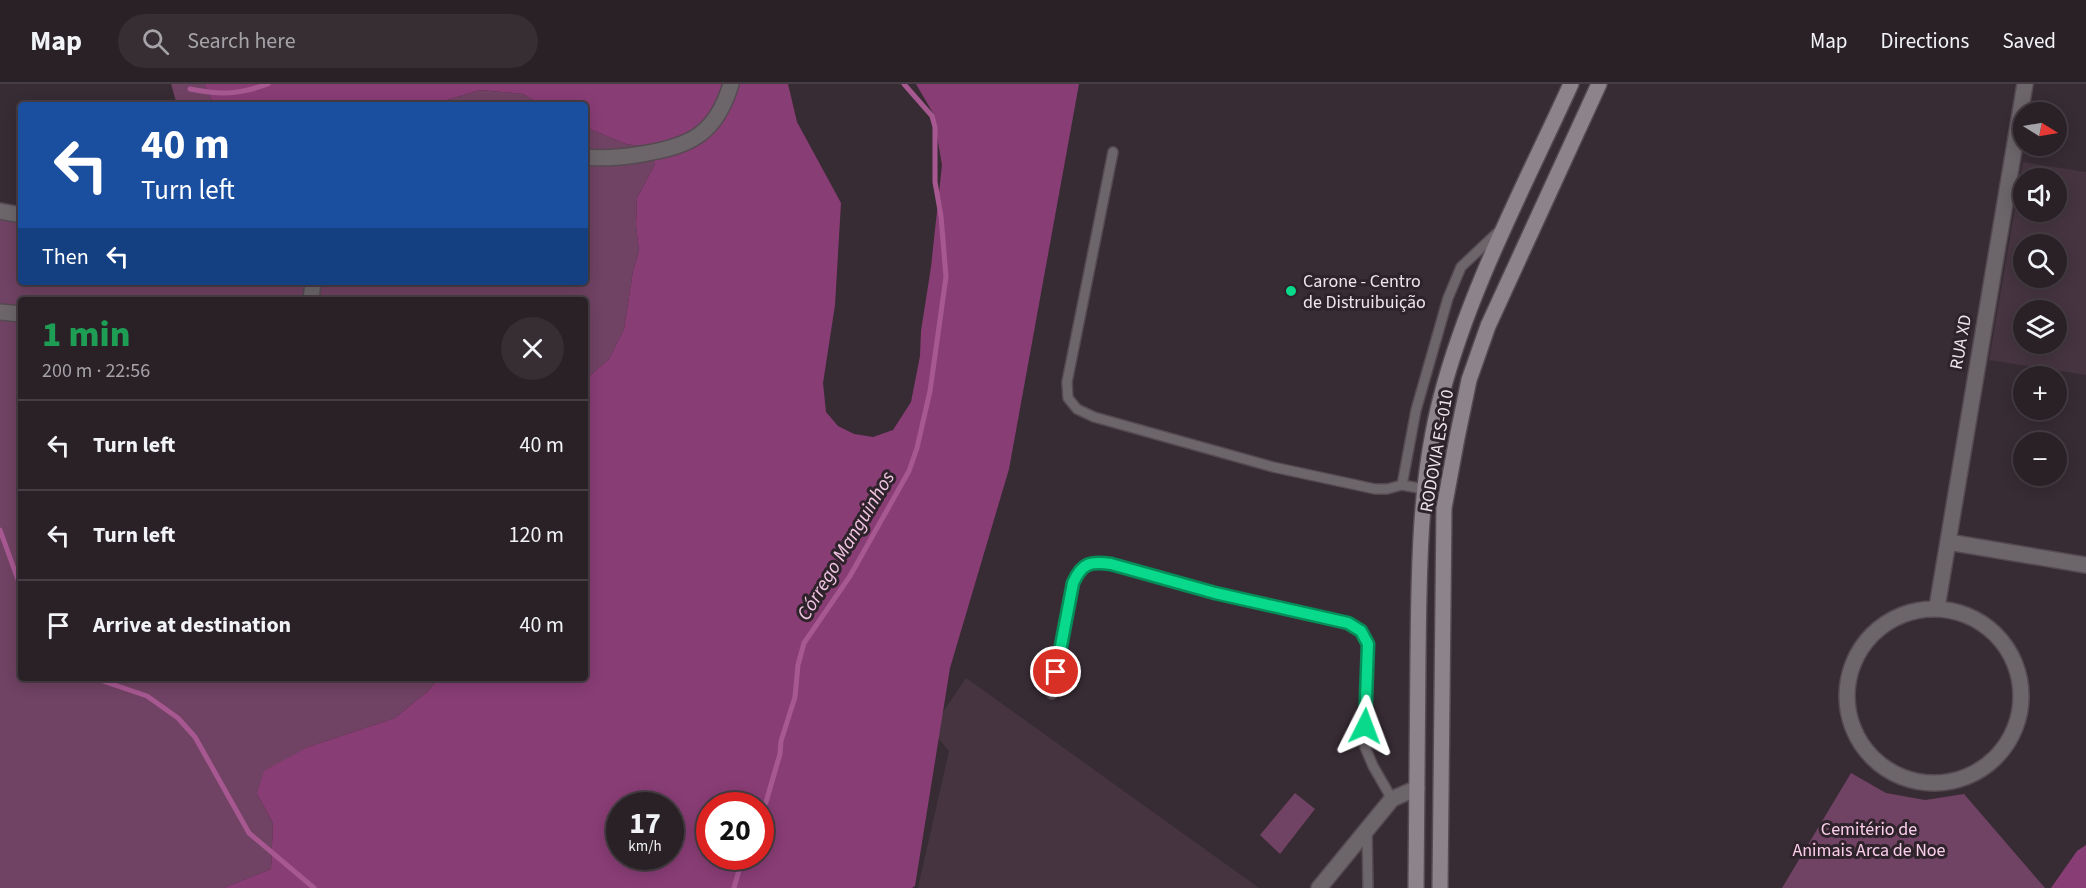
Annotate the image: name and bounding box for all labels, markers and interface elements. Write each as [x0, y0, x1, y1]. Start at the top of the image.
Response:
search box [118, 14, 538, 68]
text: Map [30, 21, 82, 61]
icon: search [139, 25, 172, 58]
text: Search here [187, 25, 296, 57]
text: Map [1810, 26, 1848, 56]
text: Directions [1881, 26, 1969, 56]
text: Saved [2002, 26, 2056, 56]
north arrow [2013, 102, 2067, 156]
map controls [2013, 102, 2067, 486]
text: 40 m [141, 115, 230, 175]
icon: left [42, 126, 120, 204]
button: sound [2013, 168, 2067, 222]
text: Turn left [141, 171, 235, 210]
button: search [2013, 234, 2067, 288]
icon: left [101, 240, 134, 273]
text: Then [42, 241, 89, 273]
place label: Carone - Centro de Distruibuição [1303, 269, 1426, 315]
marker: Carone - Centro de Distruibuição [1284, 284, 1298, 298]
button: layers [2013, 300, 2067, 354]
text: 1 min [42, 309, 130, 360]
street label: RUA XD [1944, 313, 1978, 371]
button: close [501, 317, 564, 380]
text: 200 m · 22:56 [42, 357, 150, 385]
button: + [2013, 366, 2067, 420]
street label: RODOVIA ES-010 [1414, 388, 1460, 514]
icon: left [42, 429, 75, 462]
text: Turn left [93, 429, 175, 461]
text: 40 m [519, 429, 564, 461]
button: − [2013, 432, 2067, 486]
water label: Córrego Manguinhos [790, 466, 902, 626]
icon: left [42, 519, 75, 552]
text: Turn left [93, 519, 175, 551]
text: 120 m [509, 519, 564, 551]
icon: arrive [42, 609, 75, 642]
text: Arrive at destination [93, 609, 291, 641]
text: 40 m [519, 609, 564, 641]
pin [1030, 646, 1081, 697]
icon: arrive [1039, 655, 1072, 688]
position arrow [1333, 694, 1397, 758]
speed limit sign: 20 [696, 792, 774, 870]
text: 17 [629, 802, 661, 845]
park label: Cemitério de Animais Arca de Noe [1793, 817, 1946, 863]
text: km/h [628, 836, 662, 857]

